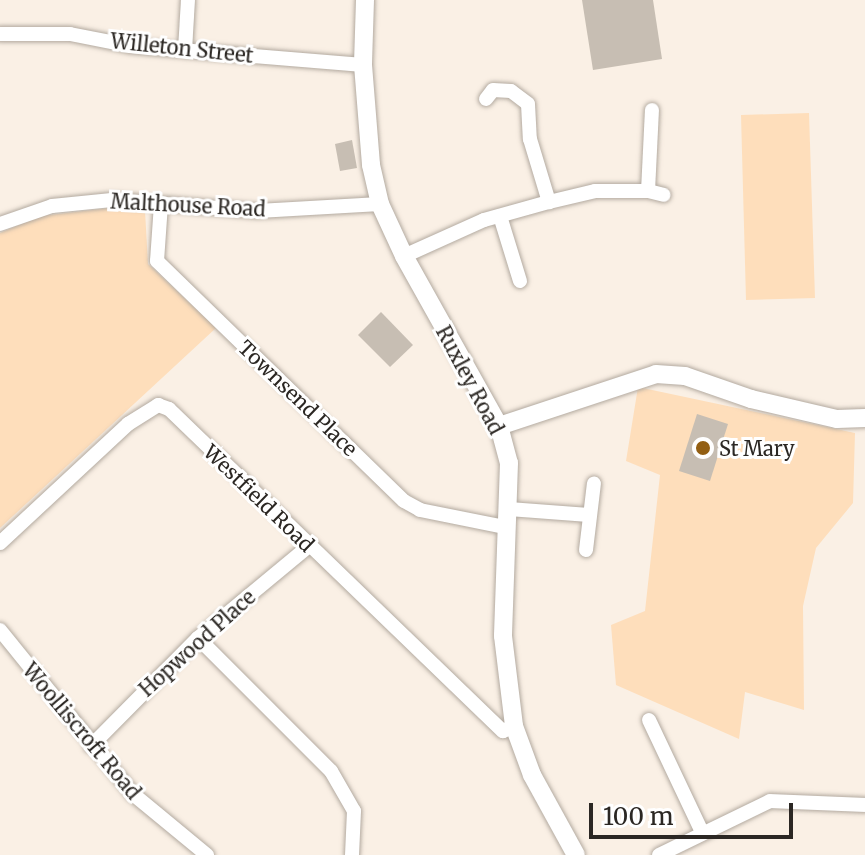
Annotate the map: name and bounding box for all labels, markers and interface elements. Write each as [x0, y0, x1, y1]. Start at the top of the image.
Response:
street label: Willeton Street [109, 29, 255, 67]
street label: Malthouse Road [110, 189, 266, 221]
street label: Ruxley Road [431, 322, 509, 438]
street label: Townsend Place [234, 335, 362, 461]
place label: St Mary [719, 436, 795, 460]
street label: Westfield Road [199, 439, 319, 557]
marker: St Mary [694, 439, 712, 457]
street label: Hopwood Place [134, 585, 260, 701]
street label: Woolliscroft Road [18, 658, 146, 804]
scale bar [593, 787, 797, 837]
text: 100 m [603, 801, 673, 832]

